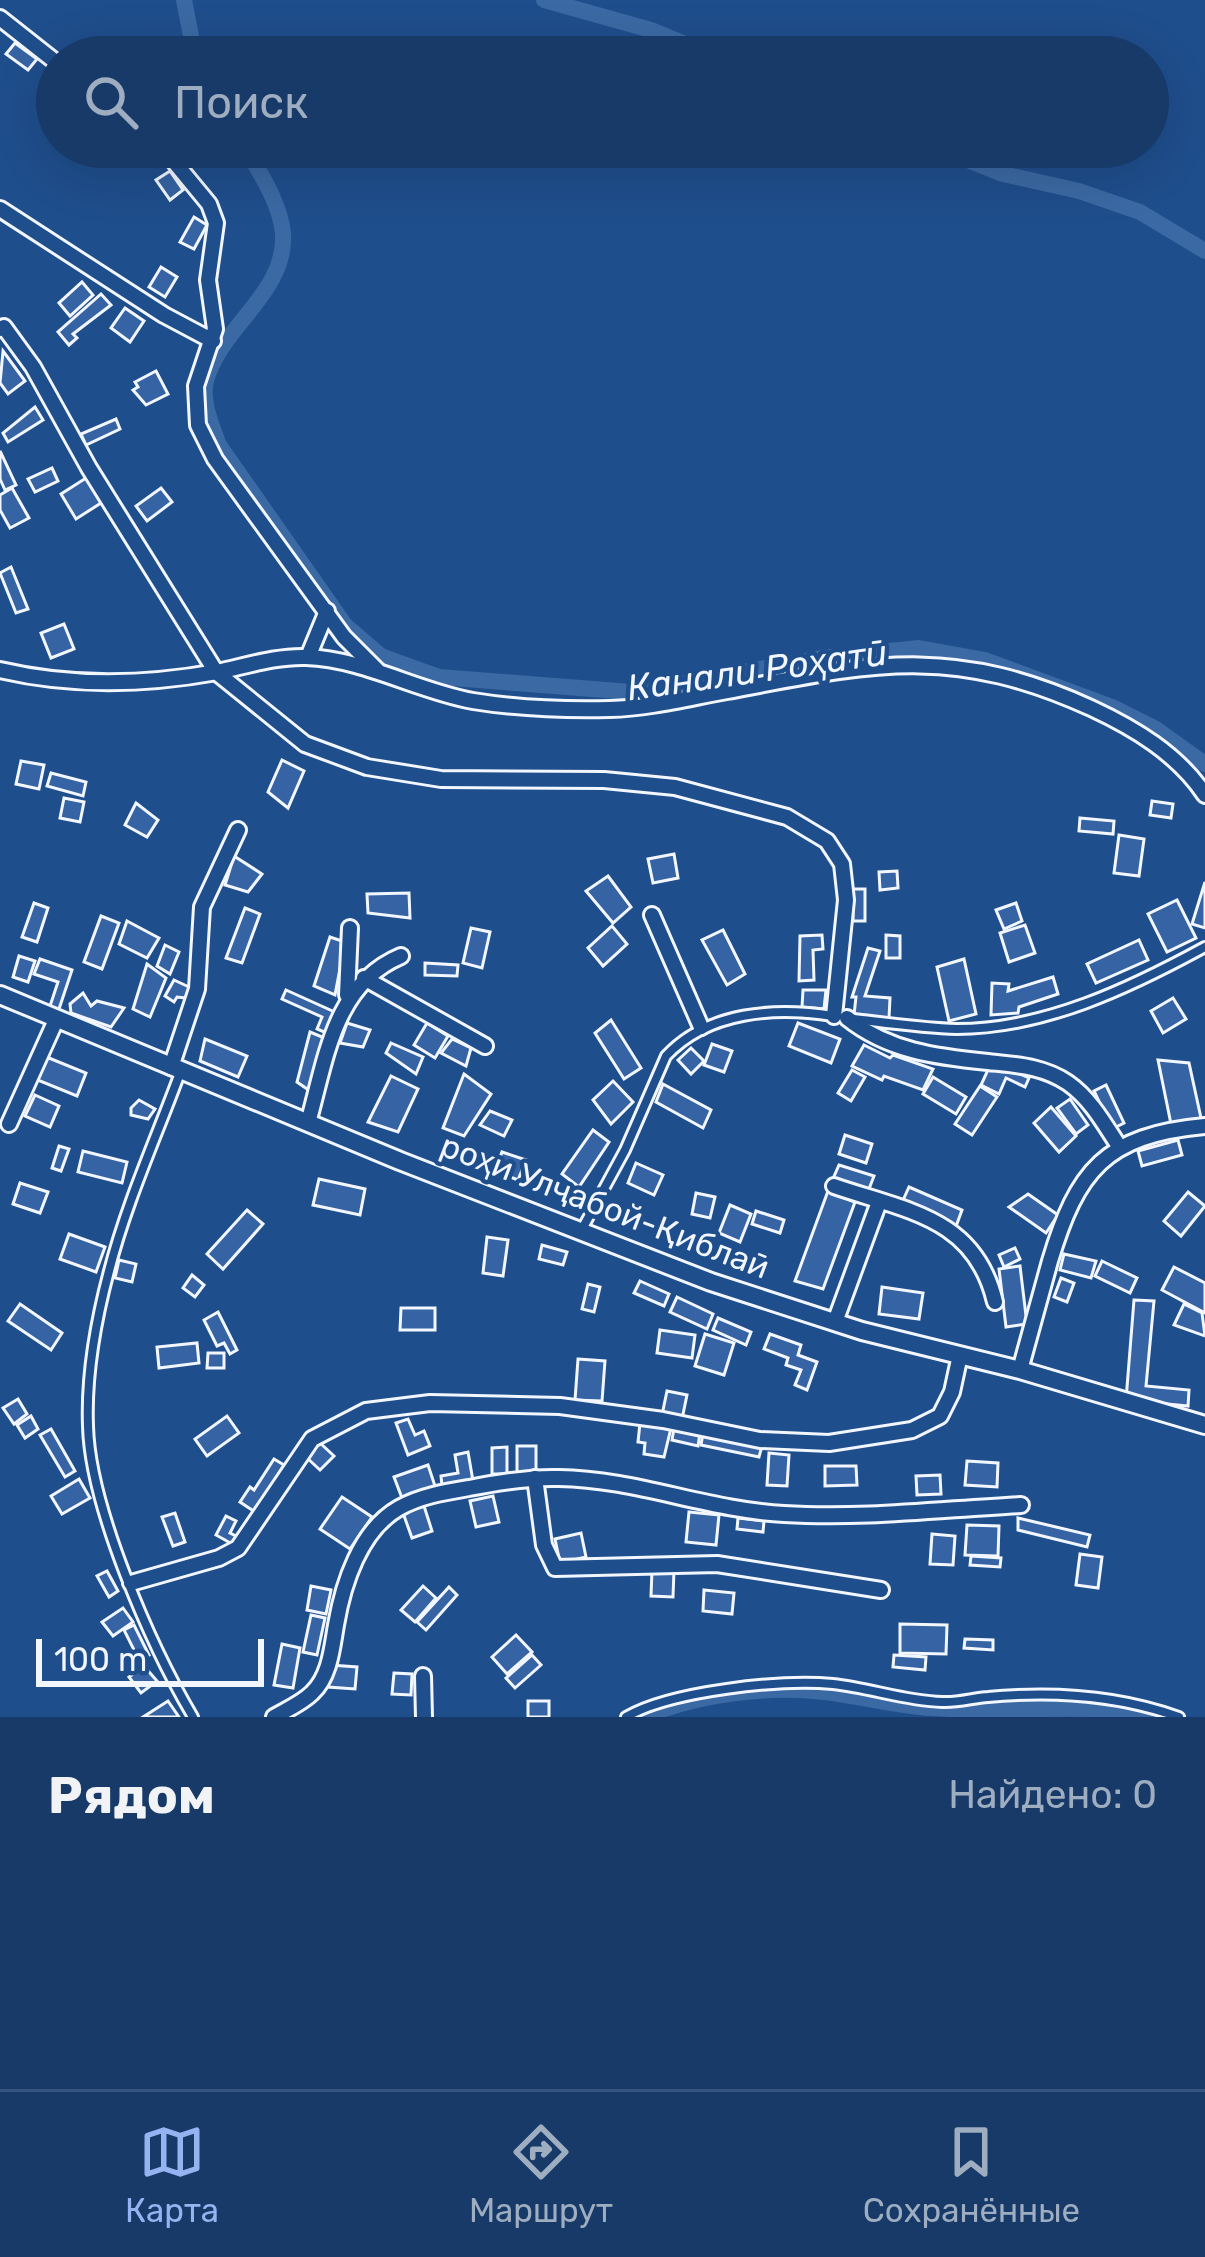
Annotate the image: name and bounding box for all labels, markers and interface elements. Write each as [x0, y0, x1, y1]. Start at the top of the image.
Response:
search box [36, 36, 1169, 168]
icon: search [78, 69, 144, 135]
text: Поиск [174, 76, 308, 129]
water label: Канали Роҳатӣ [624, 630, 890, 710]
street label: роҳи Улҷабой-Қиблаӣ [435, 1125, 775, 1287]
scale bar [36, 1633, 264, 1686]
text: 100 m [54, 1640, 147, 1679]
text: Рядом [48, 1765, 215, 1826]
text: Найдено: 0 [948, 1772, 1157, 1818]
tab: Карта [125, 2119, 219, 2230]
tab: Маршрут [469, 2119, 613, 2230]
tab: Сохранённые [863, 2119, 1080, 2230]

